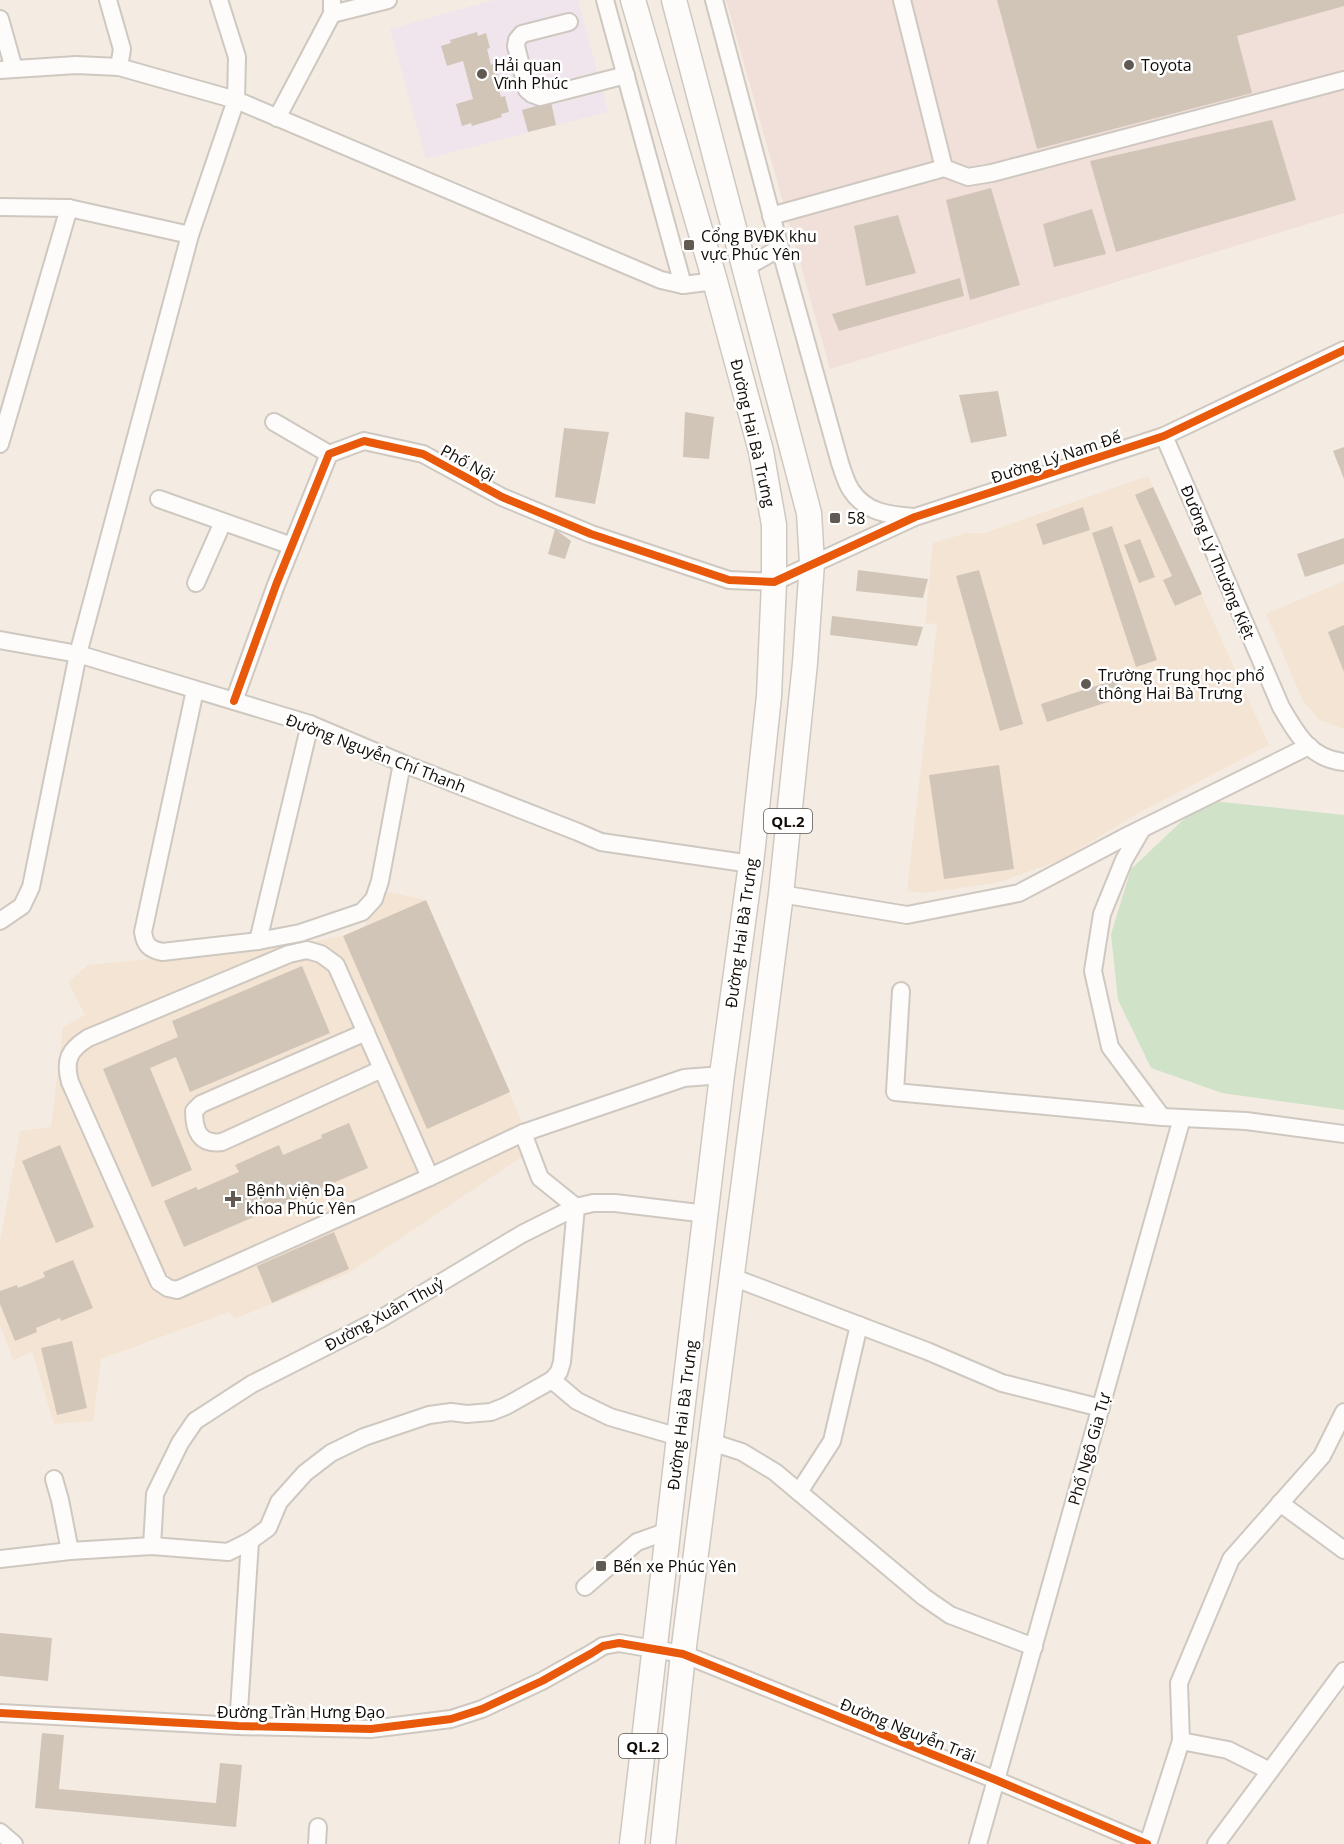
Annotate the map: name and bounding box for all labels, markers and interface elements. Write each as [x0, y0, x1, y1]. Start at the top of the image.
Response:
place label: Hải quan Vĩnh Phúc [494, 54, 569, 94]
place label: Toyota [1141, 54, 1192, 76]
marker: Toyota [1122, 58, 1136, 72]
marker: Hải quan Vĩnh Phúc [475, 67, 489, 81]
place label: Cổng BVĐK khu vực Phúc Yên [701, 225, 817, 265]
marker: Cổng BVĐK khu vực Phúc Yên [682, 238, 696, 252]
street label: Đường Hai Bà Trưng [725, 357, 781, 510]
street label: Đường Lý Nam Đế [988, 426, 1124, 488]
street label: Phố Nội [437, 439, 499, 487]
street label: Đường Lý Thường Kiệt [1176, 482, 1261, 643]
place label: 58 [847, 507, 865, 529]
marker: 58 [828, 511, 842, 525]
place label: Trường Trung học phổ thông Hai Bà Trưng [1098, 664, 1265, 704]
marker: Trường Trung học phổ thông Hai Bà Trưng [1079, 677, 1093, 691]
street label: Đường Nguyễn Chí Thanh [283, 708, 469, 798]
road number: QL.2 [764, 809, 812, 833]
street label: Đường Hai Bà Trưng [720, 856, 762, 1009]
place label: Bệnh viện Đa khoa Phúc Yên [246, 1179, 356, 1219]
marker: Bệnh viện Đa khoa Phúc Yên [224, 1190, 242, 1208]
street label: Đường Xuân Thuỷ [320, 1272, 448, 1356]
street label: Đường Hai Bà Trưng [662, 1338, 702, 1491]
street label: Phố Ngô Gia Tự [1062, 1389, 1116, 1508]
place label: Bến xe Phúc Yên [613, 1555, 737, 1577]
marker: Bến xe Phúc Yên [594, 1559, 608, 1573]
street label: Đường Nguyễn Trãi [837, 1693, 979, 1767]
street label: Đường Trần Hưng Đạo [217, 1701, 385, 1723]
road number: QL.2 [619, 1734, 667, 1758]

